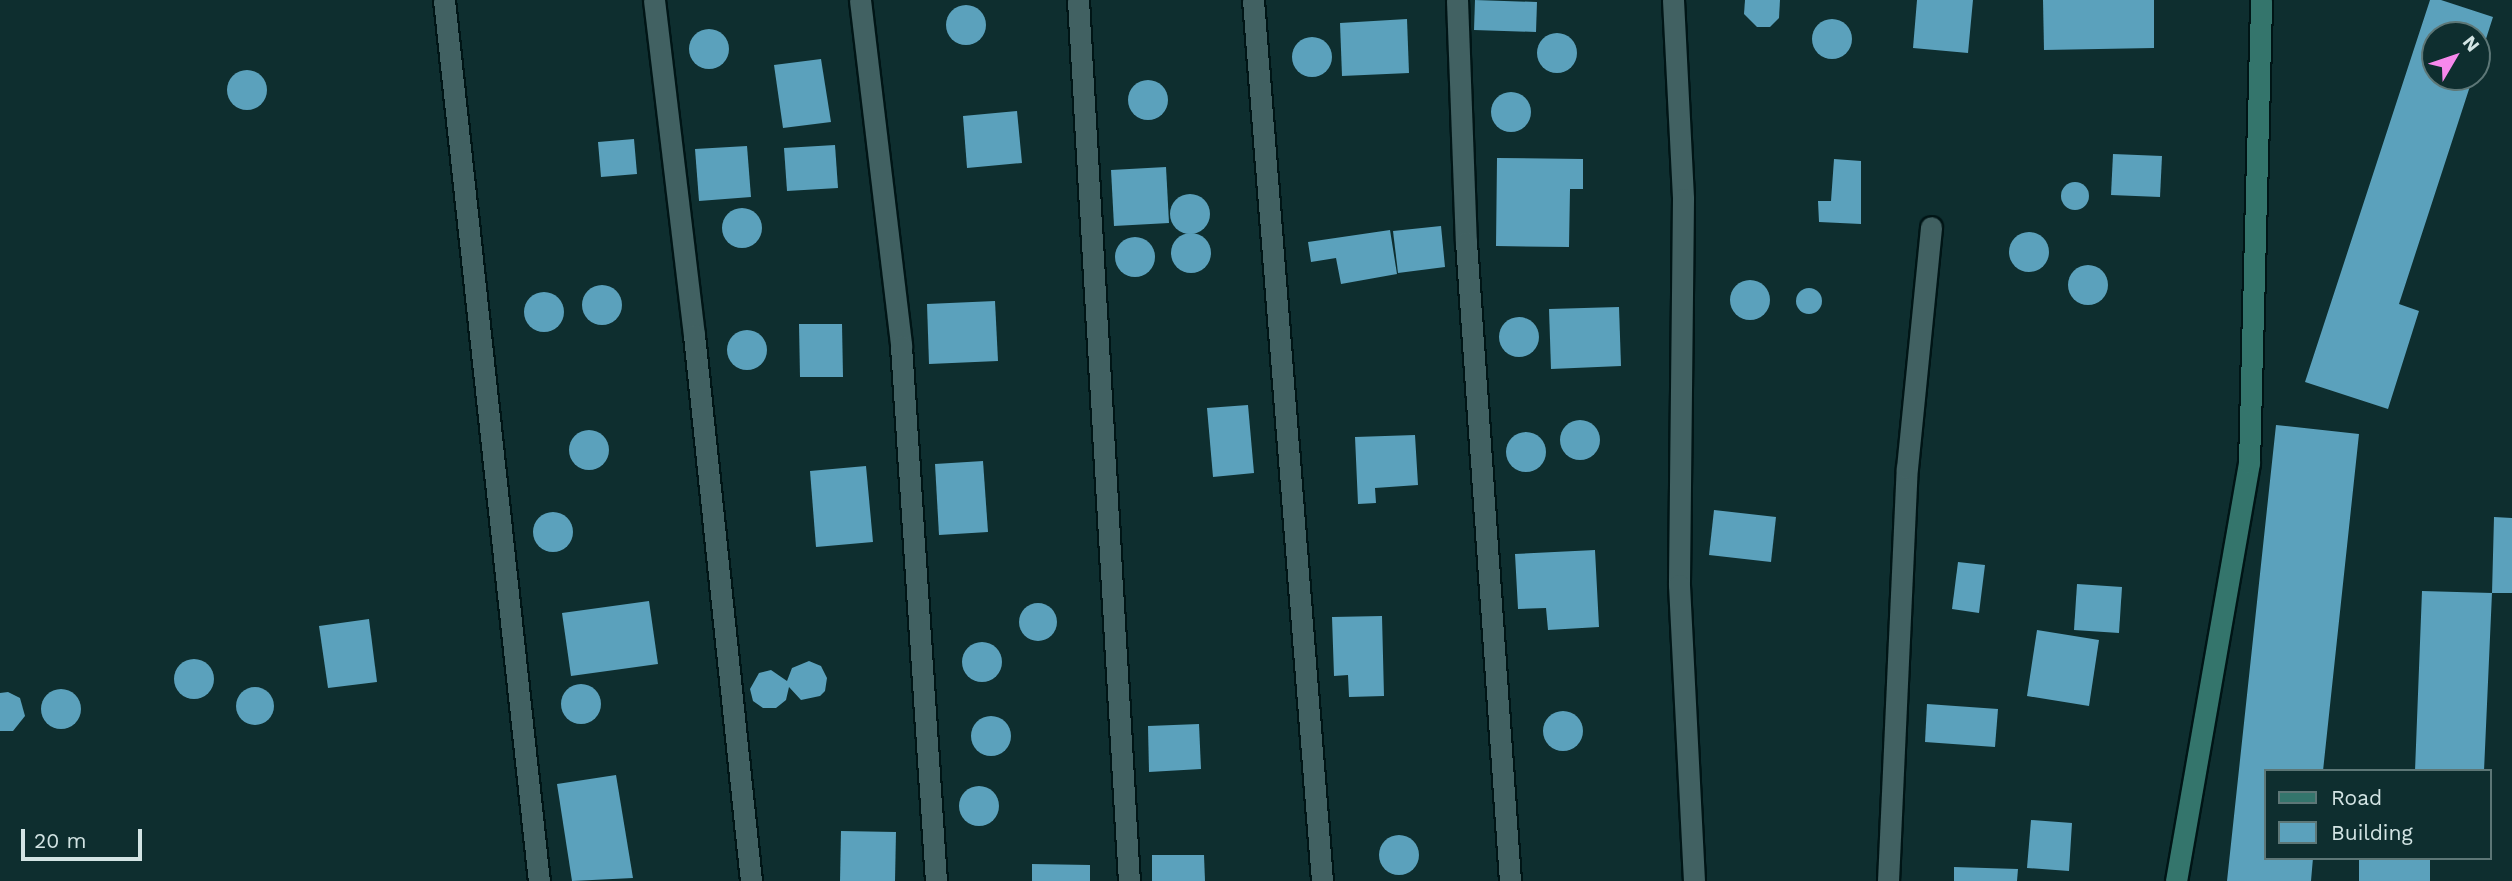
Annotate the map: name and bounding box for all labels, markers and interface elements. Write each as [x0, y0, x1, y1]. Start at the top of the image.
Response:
north arrow [2421, 21, 2491, 91]
text: N [2458, 31, 2485, 56]
legend [2264, 769, 2491, 860]
text: Road [2331, 785, 2382, 810]
scale bar [24, 814, 145, 858]
text: Building [2331, 820, 2413, 845]
text: 20 m [34, 828, 86, 853]

